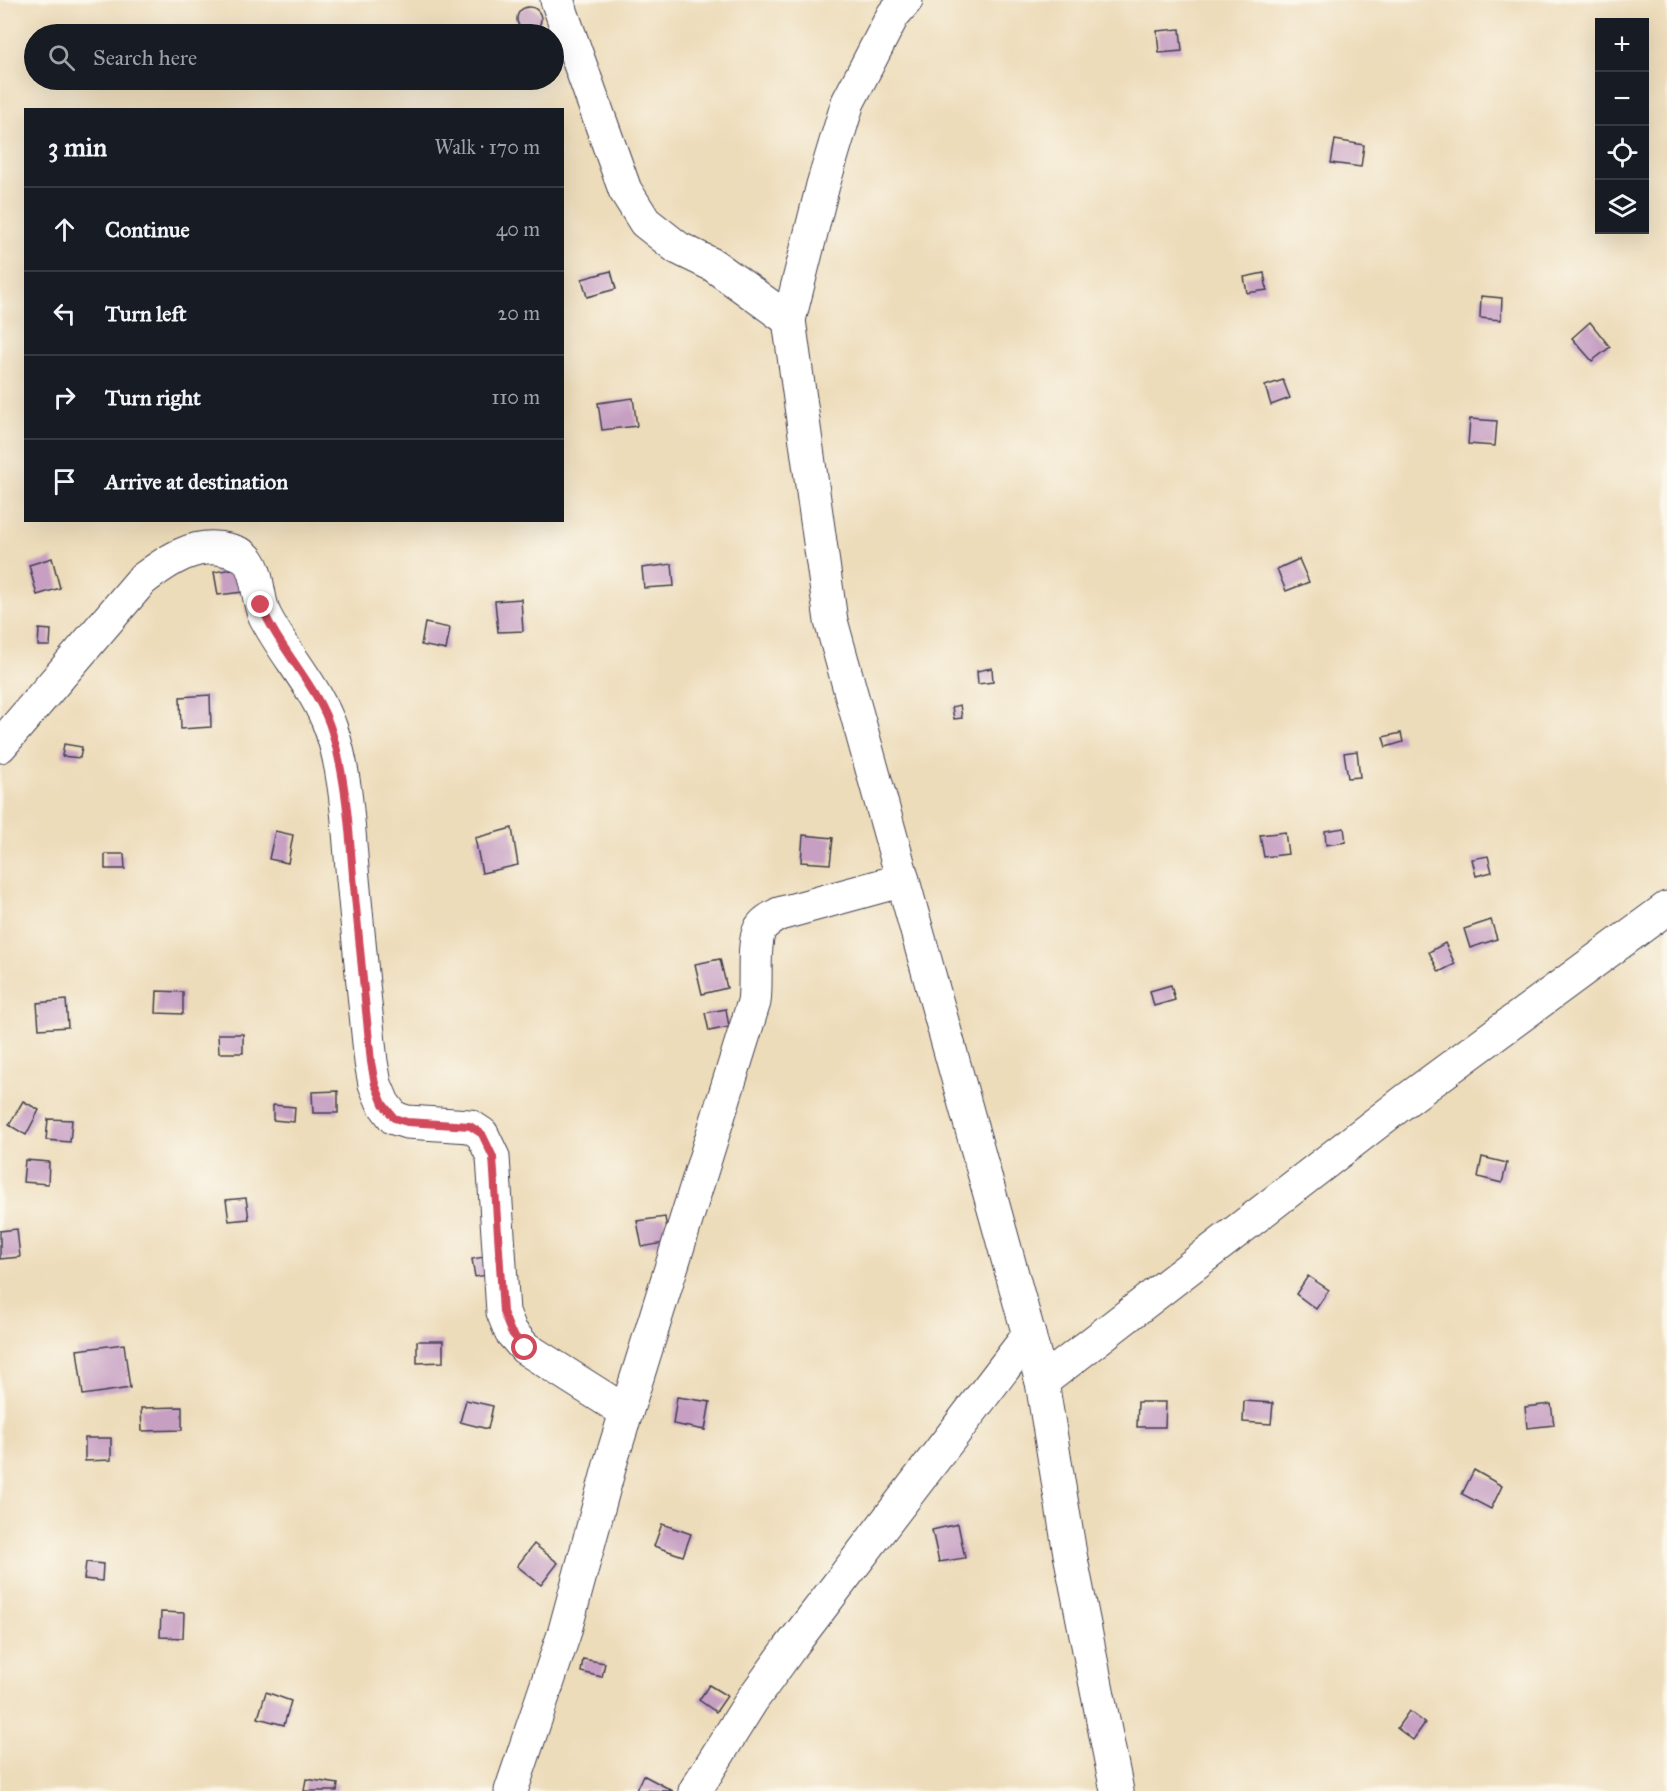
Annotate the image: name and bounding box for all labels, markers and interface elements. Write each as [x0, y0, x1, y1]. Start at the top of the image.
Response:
map controls [1595, 18, 1649, 234]
button: + [1595, 18, 1649, 72]
search box [24, 24, 564, 90]
icon: search [45, 41, 78, 74]
text: Search here [93, 44, 197, 71]
button: − [1595, 72, 1649, 126]
button: locate [1595, 126, 1649, 180]
text: 3 min [48, 131, 107, 163]
text: Walk · 170 m [435, 135, 540, 159]
button: layers [1595, 180, 1649, 234]
icon: ahead [48, 213, 81, 246]
text: Continue [105, 216, 190, 243]
text: 40 m [496, 217, 540, 241]
icon: left [48, 297, 81, 330]
text: Turn left [105, 300, 187, 327]
text: 20 m [497, 301, 540, 325]
icon: right [48, 381, 81, 414]
text: Turn right [105, 384, 201, 411]
text: 110 m [492, 385, 540, 409]
icon: arrive [48, 465, 81, 498]
text: Arrive at destination [105, 468, 288, 495]
route end [247, 591, 273, 617]
route start [511, 1334, 537, 1360]

